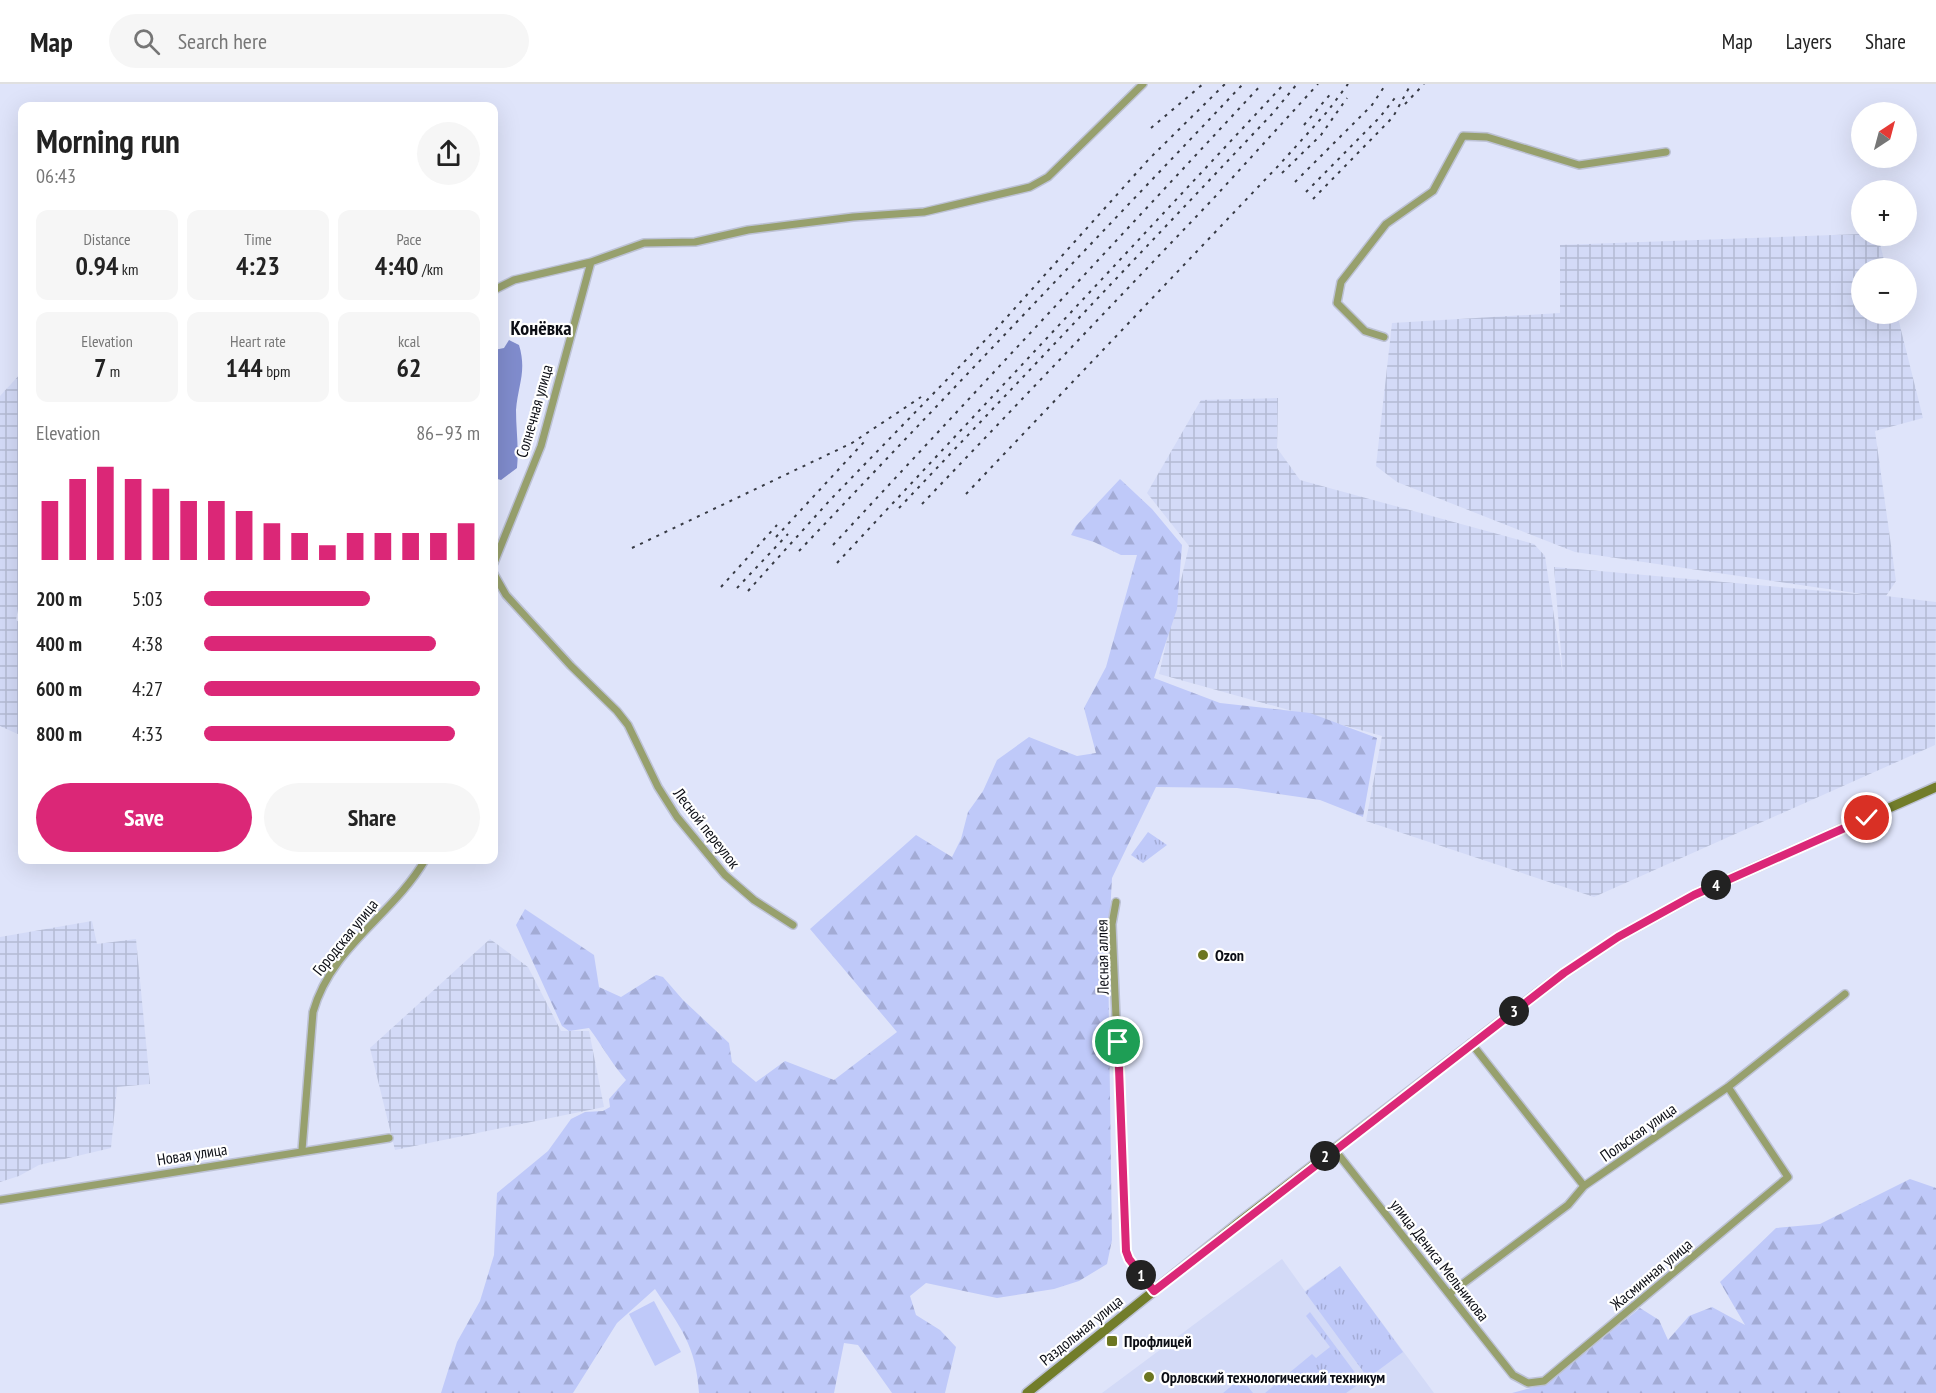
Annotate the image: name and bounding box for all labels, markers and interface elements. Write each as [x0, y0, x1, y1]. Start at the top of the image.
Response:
search box [109, 14, 529, 68]
text: Map [30, 23, 73, 60]
icon: search [130, 25, 163, 58]
text: Search here [178, 27, 267, 55]
text: Map [1722, 28, 1753, 55]
text: Layers [1786, 28, 1832, 55]
text: Share [1865, 28, 1906, 55]
north arrow [1851, 102, 1917, 168]
map controls [1851, 102, 1917, 324]
text: Morning run [36, 119, 180, 162]
button: share [417, 122, 480, 185]
text: 06:43 [36, 163, 76, 189]
button: + [1851, 180, 1917, 246]
text: Distance [83, 229, 131, 249]
text: Time [244, 229, 272, 249]
text: Pace [396, 229, 422, 249]
text: 0.94 [76, 249, 118, 282]
text: 4:23 [236, 249, 280, 282]
text: 4:40 [375, 249, 419, 282]
button: − [1851, 258, 1917, 324]
text: km [118, 259, 138, 279]
text: /km [419, 259, 443, 279]
district label: Конёвка [510, 315, 572, 341]
text: Elevation [81, 331, 133, 351]
text: Heart rate [230, 331, 286, 351]
text: kcal [398, 331, 420, 351]
text: 7 [94, 351, 106, 384]
text: 144 [225, 351, 263, 384]
text: 62 [397, 351, 421, 384]
text: m [106, 361, 120, 381]
text: bpm [263, 361, 291, 381]
street label: Солнечная улица [511, 362, 557, 460]
text: Elevation [36, 420, 100, 446]
text: 86–93 m [416, 420, 480, 446]
text: 200 m [36, 586, 82, 612]
text: 5:03 [132, 586, 163, 612]
text: 400 m [36, 631, 82, 657]
text: 4:38 [132, 631, 163, 657]
text: 600 m [36, 676, 82, 702]
text: 4:27 [132, 676, 163, 702]
text: 800 m [36, 721, 82, 747]
text: 4:33 [132, 721, 163, 747]
button: Save [36, 783, 252, 852]
button: Share [264, 783, 480, 852]
street label: Лесной переулок [669, 783, 745, 873]
pin [1841, 792, 1892, 843]
icon: check [1850, 801, 1883, 834]
pin: 4 [1701, 870, 1731, 900]
text: 4 [1712, 875, 1720, 895]
street label: Городская улица [308, 895, 382, 979]
street label: Лесная аллея [1091, 919, 1113, 996]
place label: Ozon [1215, 945, 1244, 965]
marker: Ozon [1196, 948, 1210, 962]
pin: 3 [1499, 996, 1529, 1026]
text: 3 [1510, 1001, 1518, 1021]
pin [1092, 1016, 1143, 1067]
icon: arrive [1101, 1025, 1134, 1058]
street label: Польская улица [1596, 1098, 1680, 1166]
street label: Новая улица [156, 1139, 228, 1169]
pin: 2 [1310, 1141, 1340, 1171]
text: 2 [1321, 1146, 1329, 1166]
street label: улица Дениса Мельникова [1386, 1195, 1494, 1325]
street label: Жасминная улица [1605, 1234, 1696, 1315]
pin: 1 [1126, 1260, 1156, 1290]
text: 1 [1137, 1265, 1145, 1285]
street label: Раздольная улица [1035, 1290, 1127, 1370]
place label: Профлицей [1124, 1331, 1192, 1351]
marker: Профлицей [1105, 1334, 1119, 1348]
place label: Орловский технологический техникум [1161, 1367, 1385, 1387]
marker: Орловский технологический техникум [1142, 1370, 1156, 1384]

